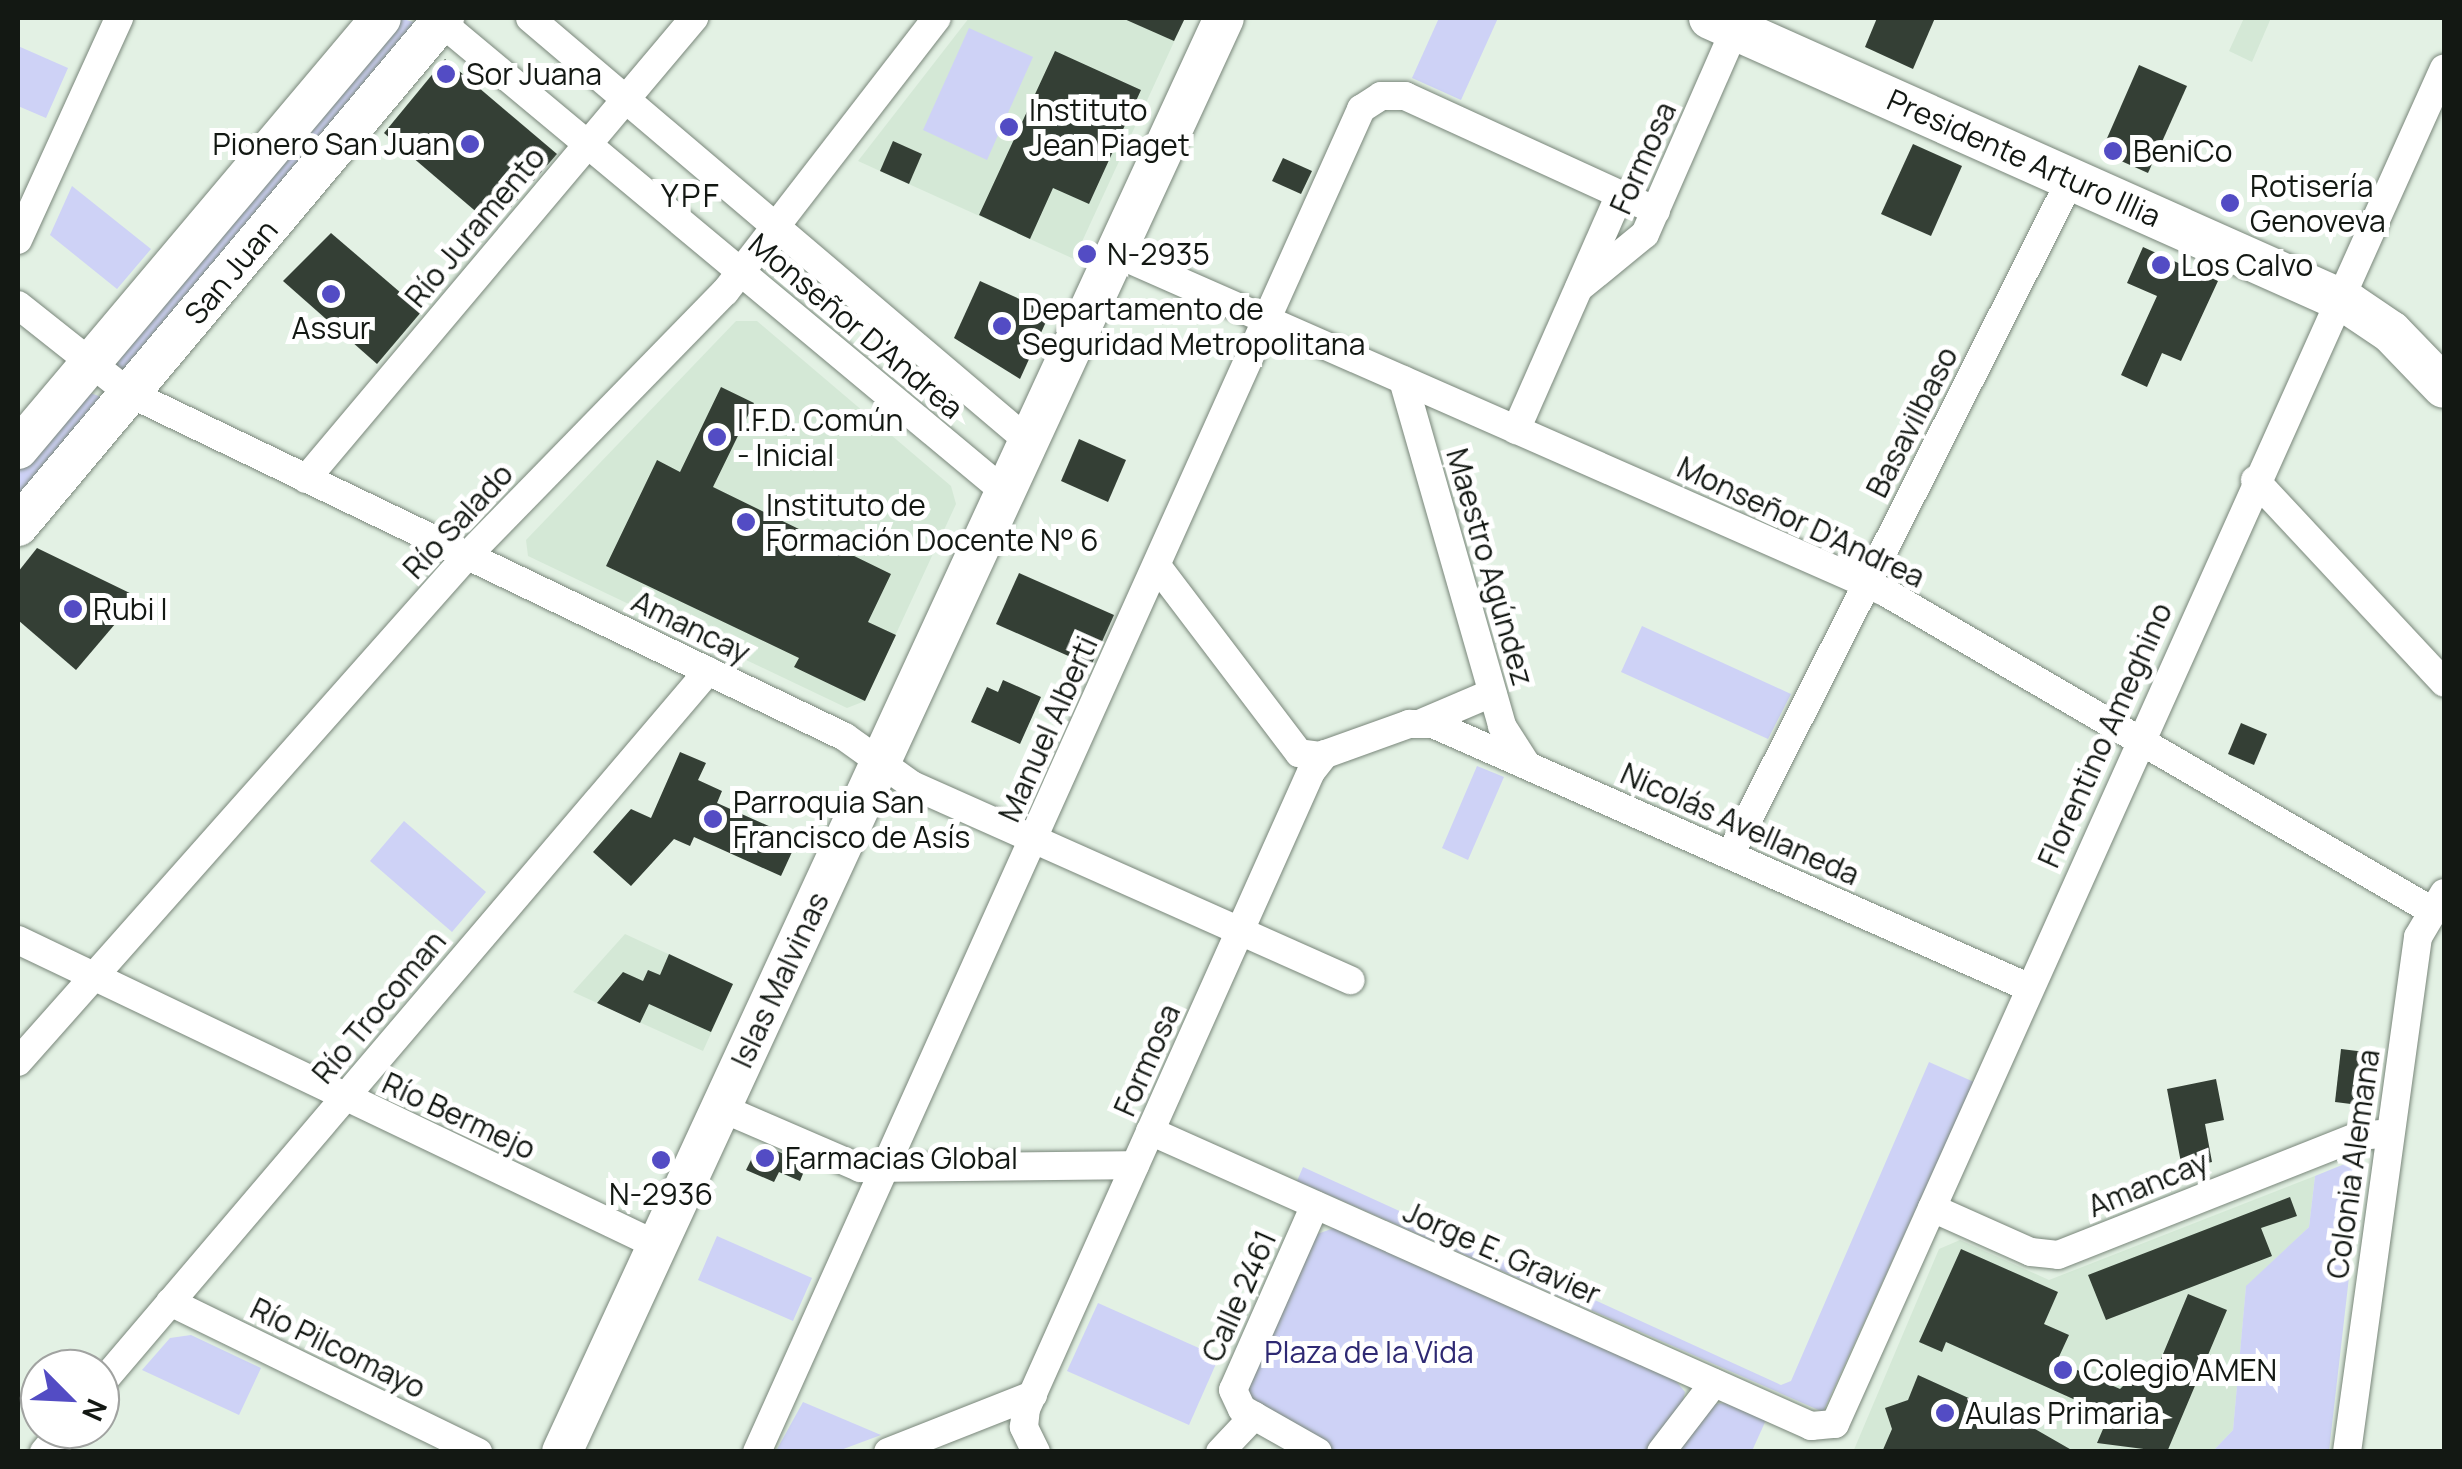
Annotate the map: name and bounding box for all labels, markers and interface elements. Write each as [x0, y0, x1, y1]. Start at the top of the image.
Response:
place label: Sor Juana [466, 56, 602, 92]
marker: Sor Juana [435, 63, 457, 85]
street label: Presidente Arturo Illia [1882, 82, 2166, 234]
place label: Instituto Jean Piaget [1029, 92, 1190, 162]
street label: Formosa [1602, 97, 1684, 219]
marker: Instituto Jean Piaget [998, 116, 1020, 138]
place label: Pionero San Juan [212, 126, 450, 162]
marker: Pionero San Juan [459, 133, 481, 155]
place label: BeniCo [2133, 133, 2233, 169]
street label: Río Juramento [398, 140, 552, 314]
marker: BeniCo [2102, 140, 2124, 162]
place label: Rotisería Genoveva [2250, 168, 2386, 238]
district label: YPF [661, 176, 721, 214]
marker: Rotisería Genoveva [2219, 192, 2241, 214]
street label: San Juan [177, 212, 285, 332]
street label: Monseñor D'Andrea [742, 226, 970, 426]
place label: N-2935 [1107, 236, 1210, 272]
marker: N-2935 [1076, 243, 1098, 265]
place label: Los Calvo [2181, 247, 2313, 283]
marker: Los Calvo [2150, 254, 2172, 276]
marker: Assur [320, 283, 342, 305]
place label: Departamento de Seguridad Metropolitana [1022, 291, 1365, 362]
place label: Assur [291, 310, 371, 346]
marker: Departamento de Seguridad Metropolitana [991, 315, 1013, 337]
street label: Basavilbaso [1859, 341, 1965, 503]
place label: I.F.D. Común - Inicial [737, 402, 903, 472]
marker: I.F.D. Común - Inicial [706, 426, 728, 448]
street label: Maestro Agúndez [1439, 444, 1541, 690]
street label: Monseñor D'Andrea [1672, 449, 1930, 595]
street label: Río Salado [396, 456, 520, 586]
place label: Instituto de Formación Docente N° 6 [766, 487, 1099, 558]
marker: Instituto de Formación Docente N° 6 [735, 511, 757, 533]
street label: Amancay [626, 583, 756, 671]
place label: Rubi I [93, 591, 168, 627]
street label: Florentino Ameghino [2030, 597, 2180, 873]
marker: Rubi I [62, 598, 84, 620]
street label: Manuel Alberti [991, 631, 1105, 827]
street label: Nicolás Avellaneda [1615, 755, 1865, 893]
place label: Parroquia San Francisco de Asís [733, 784, 970, 854]
marker: Parroquia San Francisco de Asís [702, 808, 724, 830]
street label: Islas Malvinas [724, 887, 836, 1073]
street label: Río Trocoman [305, 923, 453, 1091]
street label: Formosa [1106, 999, 1188, 1121]
street label: Colonia Alemana [2319, 1047, 2387, 1281]
street label: Río Bermejo [377, 1065, 541, 1167]
place label: Farmacias Global [785, 1140, 1018, 1176]
street label: Amancay [2082, 1144, 2214, 1224]
marker: Farmacias Global [754, 1147, 776, 1169]
marker: N-2936 [650, 1149, 672, 1171]
place label: N-2936 [609, 1176, 713, 1212]
street label: Jorge E. Gravier [1398, 1193, 1606, 1313]
street label: Calle 2461 [1194, 1225, 1284, 1367]
street label: Río Pilcomayo [245, 1290, 431, 1406]
park label: Plaza de la Vida [1264, 1334, 1474, 1370]
north arrow [20, 1349, 120, 1449]
place label: Colegio AMEN [2083, 1352, 2277, 1388]
marker: Colegio AMEN [2052, 1359, 2074, 1381]
text: N [74, 1393, 117, 1427]
place label: Aulas Primaria [1965, 1395, 2160, 1431]
marker: Aulas Primaria [1934, 1402, 1956, 1424]

